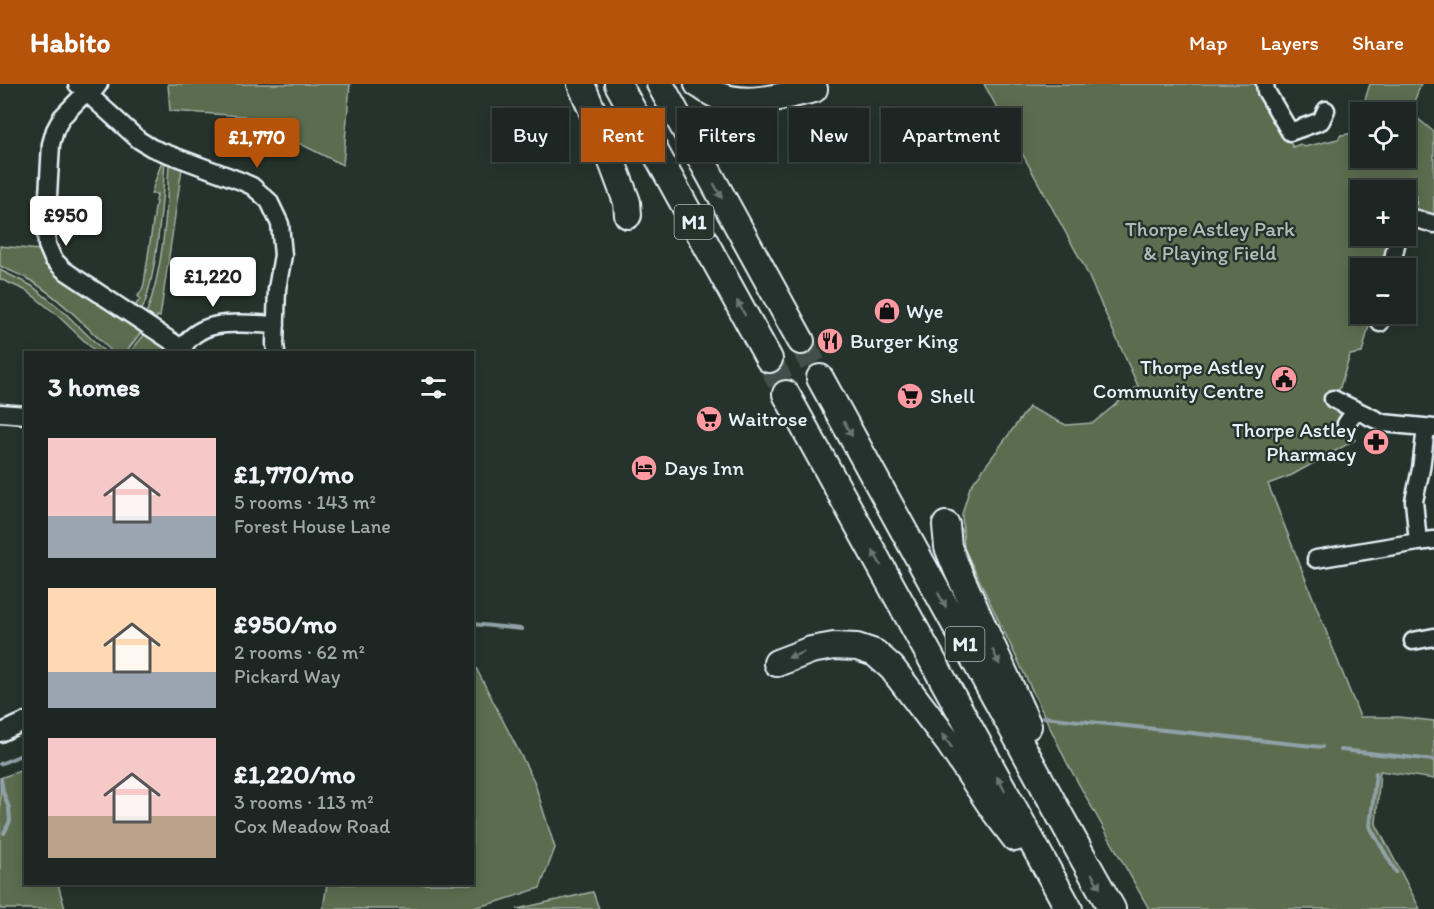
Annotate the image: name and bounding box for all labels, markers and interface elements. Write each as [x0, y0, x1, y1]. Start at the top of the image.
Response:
text: Habito [30, 25, 110, 59]
text: Map [1189, 30, 1228, 55]
text: Layers [1261, 30, 1319, 55]
text: Share [1352, 30, 1404, 55]
map controls [1350, 102, 1416, 324]
button: locate [1350, 102, 1416, 168]
chip: Buy [492, 108, 569, 162]
chip: Rent [581, 108, 665, 162]
chip: Filters [677, 108, 777, 162]
chip: New [789, 108, 869, 162]
chip: Apartment [881, 108, 1021, 162]
pin: £1,770 [208, 118, 306, 169]
text: £1,770 [229, 125, 285, 149]
button: + [1350, 180, 1416, 246]
one-way arrow [713, 182, 723, 199]
pin: £950 [30, 196, 102, 247]
text: £950 [44, 203, 88, 227]
road number: M1 [674, 205, 714, 239]
park label: Thorpe Astley Park & Playing Field [1125, 216, 1295, 265]
pin: £1,220 [164, 257, 262, 308]
button: − [1350, 258, 1416, 324]
text: £1,220 [184, 264, 242, 288]
shop icon: Wye [872, 296, 902, 326]
place label: Wye [906, 298, 944, 323]
one-way arrow [736, 299, 746, 316]
restaurant icon: Burger King [815, 326, 845, 356]
place label: Burger King [850, 328, 959, 353]
place label: Thorpe Astley Community Centre [1093, 354, 1264, 403]
public building icon: Thorpe Astley Community Centre [1269, 364, 1299, 394]
text: 3 homes [48, 371, 140, 403]
icon: filters [417, 371, 450, 404]
supermarket icon: Shell [895, 381, 925, 411]
place label: Shell [930, 383, 975, 408]
supermarket icon: Waitrose [694, 404, 724, 434]
place label: Waitrose [728, 406, 807, 431]
place label: Thorpe Astley Pharmacy [1232, 417, 1356, 466]
one-way arrow [843, 421, 853, 438]
pharmacy icon: Thorpe Astley Pharmacy [1361, 427, 1391, 457]
hotel icon: Days Inn [629, 453, 659, 483]
place label: Days Inn [664, 455, 744, 480]
text: £1,770/mo [234, 458, 354, 490]
icon: home [96, 462, 168, 534]
text: 5 rooms · 143 m² [234, 490, 376, 514]
text: Forest House Lane [234, 514, 391, 538]
one-way arrow [872, 549, 882, 566]
one-way arrow [937, 592, 947, 609]
text: £950/mo [234, 608, 337, 640]
icon: home [96, 612, 168, 684]
road number: M1 [946, 627, 984, 661]
text: 2 rooms · 62 m² [234, 640, 365, 664]
one-way arrow [992, 648, 1002, 666]
one-way arrow [787, 651, 805, 661]
text: Pickard Way [234, 664, 340, 688]
one-way arrow [941, 734, 953, 750]
text: £1,220/mo [234, 758, 356, 790]
icon: home [96, 762, 168, 834]
one-way arrow [996, 775, 1006, 792]
text: 3 rooms · 113 m² [234, 790, 374, 814]
text: Cox Meadow Road [234, 814, 390, 838]
one-way arrow [1091, 873, 1102, 889]

